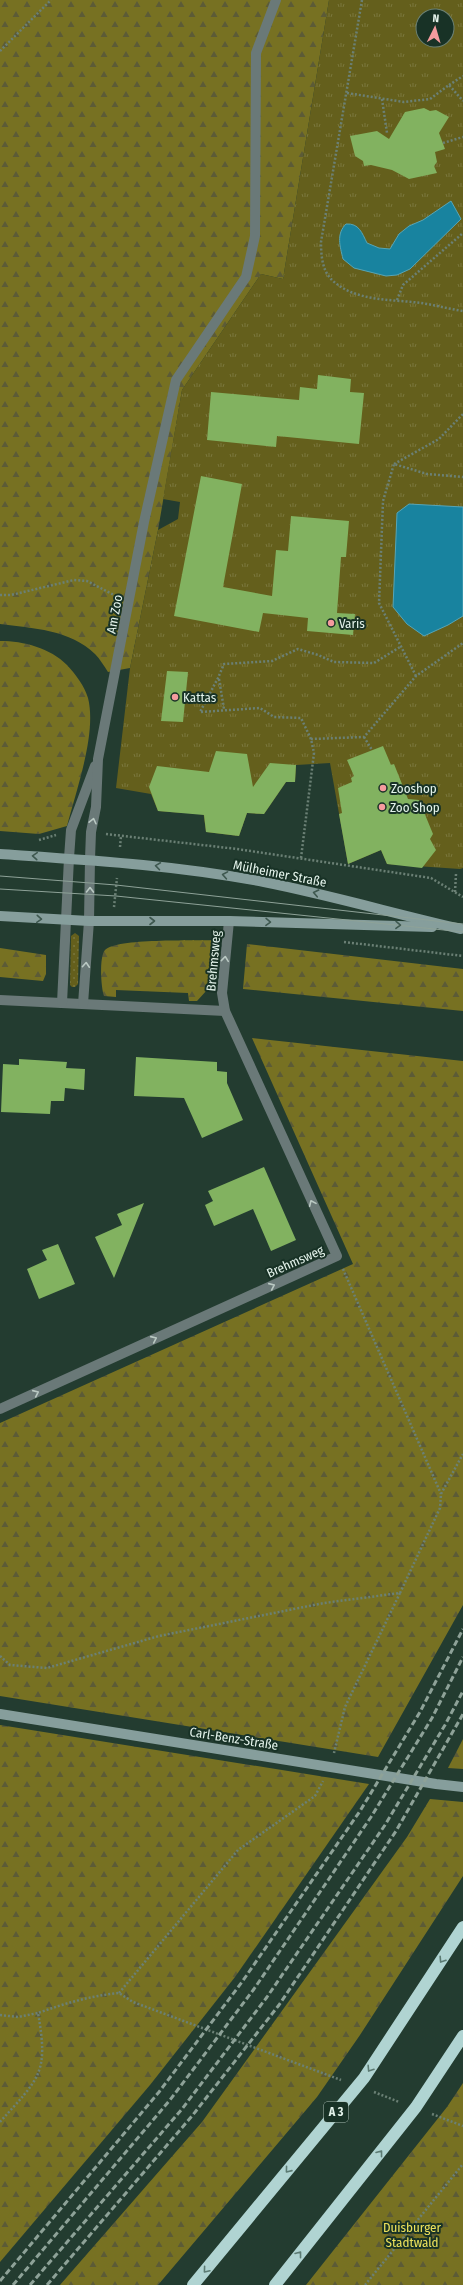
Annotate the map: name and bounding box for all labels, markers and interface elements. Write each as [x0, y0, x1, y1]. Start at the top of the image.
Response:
north arrow [415, 8, 455, 48]
text: N [432, 12, 440, 25]
street label: Am Zoo [103, 593, 126, 635]
place label: Varis [339, 616, 365, 631]
marker: Varis [326, 618, 336, 628]
place label: Kattas [183, 690, 217, 705]
marker: Kattas [170, 692, 180, 702]
place label: Zooshop [391, 781, 437, 796]
marker: Zooshop [378, 783, 388, 793]
place label: Zoo Shop [390, 800, 440, 815]
marker: Zoo Shop [377, 802, 387, 812]
one-way arrow [89, 818, 97, 824]
one-way arrow [32, 851, 38, 860]
street label: Mülheimer Straße [232, 857, 328, 890]
one-way arrow [155, 862, 161, 871]
one-way arrow [222, 872, 228, 880]
one-way arrow [86, 887, 94, 893]
one-way arrow [313, 890, 319, 898]
one-way arrow [36, 914, 42, 923]
one-way arrow [149, 917, 155, 925]
one-way arrow [265, 918, 271, 926]
one-way arrow [395, 921, 401, 930]
street label: Brehmsweg [203, 929, 224, 992]
one-way arrow [221, 956, 230, 962]
one-way arrow [82, 962, 91, 968]
one-way arrow [309, 1199, 317, 1206]
street label: Brehmsweg [264, 1242, 327, 1281]
one-way arrow [269, 1282, 276, 1290]
one-way arrow [150, 1336, 157, 1344]
one-way arrow [31, 1390, 39, 1398]
street label: Carl-Benz-Straße [189, 1724, 279, 1753]
one-way arrow [439, 1956, 446, 1963]
one-way arrow [368, 2064, 375, 2071]
road number: A 3 [324, 2102, 348, 2122]
one-way arrow [375, 2150, 382, 2157]
one-way arrow [286, 2165, 293, 2172]
park label: Duisburger Stadtwald [383, 2220, 442, 2250]
one-way arrow [294, 2252, 301, 2259]
one-way arrow [203, 2265, 210, 2273]

